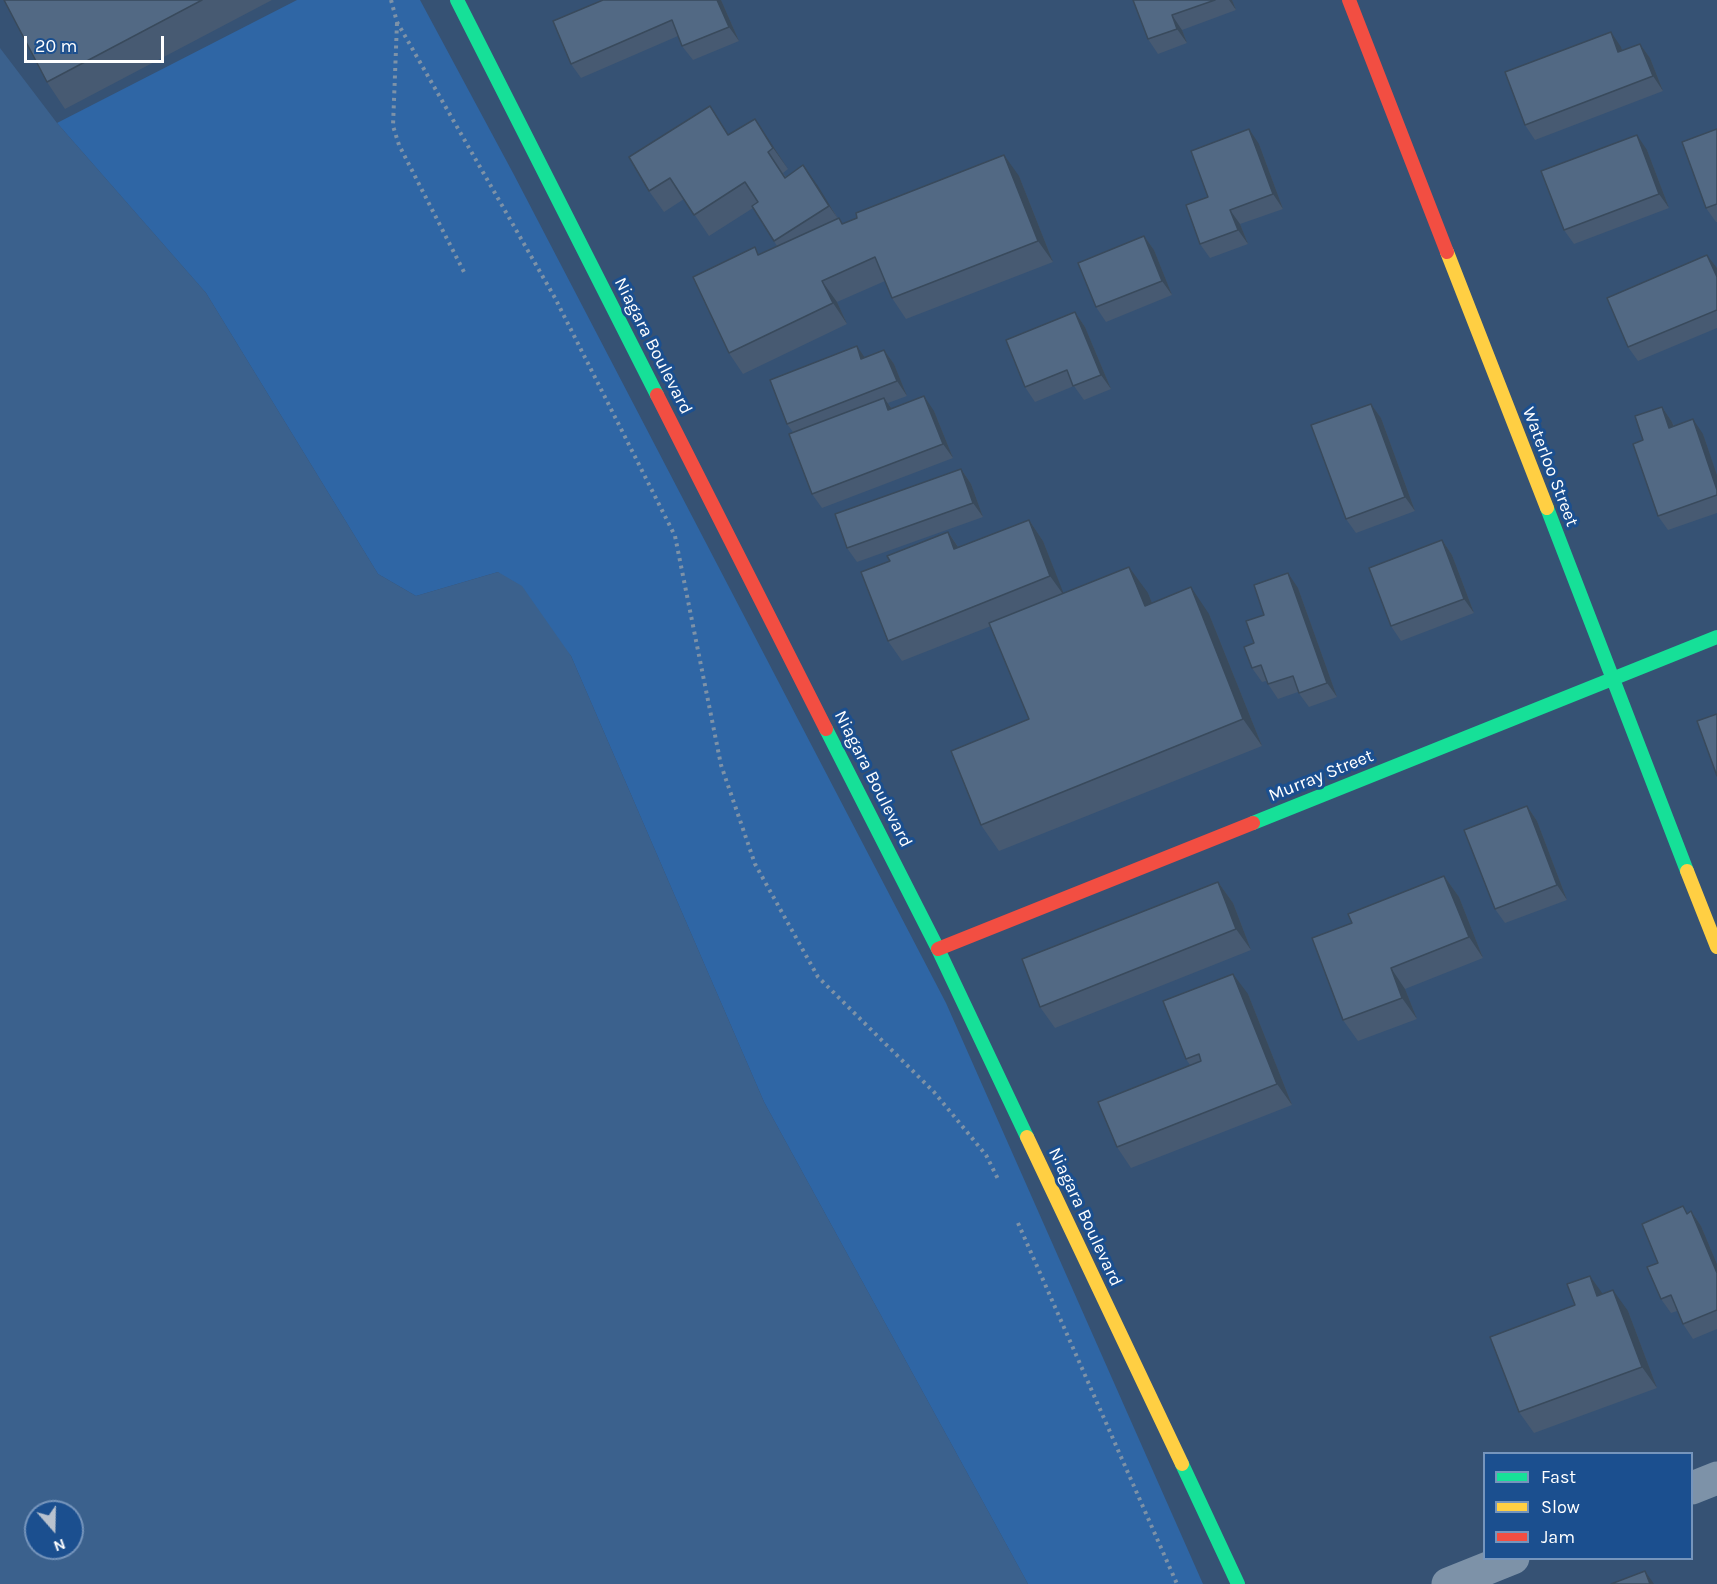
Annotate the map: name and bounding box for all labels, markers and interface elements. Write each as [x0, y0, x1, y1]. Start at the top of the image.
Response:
scale bar [27, 24, 166, 62]
text: 20 m [35, 35, 77, 57]
street label: Niagara Boulevard [609, 274, 697, 418]
street label: Waterloo Street [1517, 404, 1583, 530]
street label: Niagara Boulevard [829, 707, 917, 851]
street label: Murray Street [1265, 745, 1377, 807]
street label: Niagara Boulevard [1043, 1144, 1127, 1290]
legend [1483, 1452, 1693, 1560]
text: Fast [1541, 1466, 1576, 1488]
text: Slow [1541, 1496, 1580, 1518]
north arrow [24, 1500, 84, 1560]
text: Jam [1541, 1526, 1575, 1548]
text: N [51, 1535, 68, 1556]

